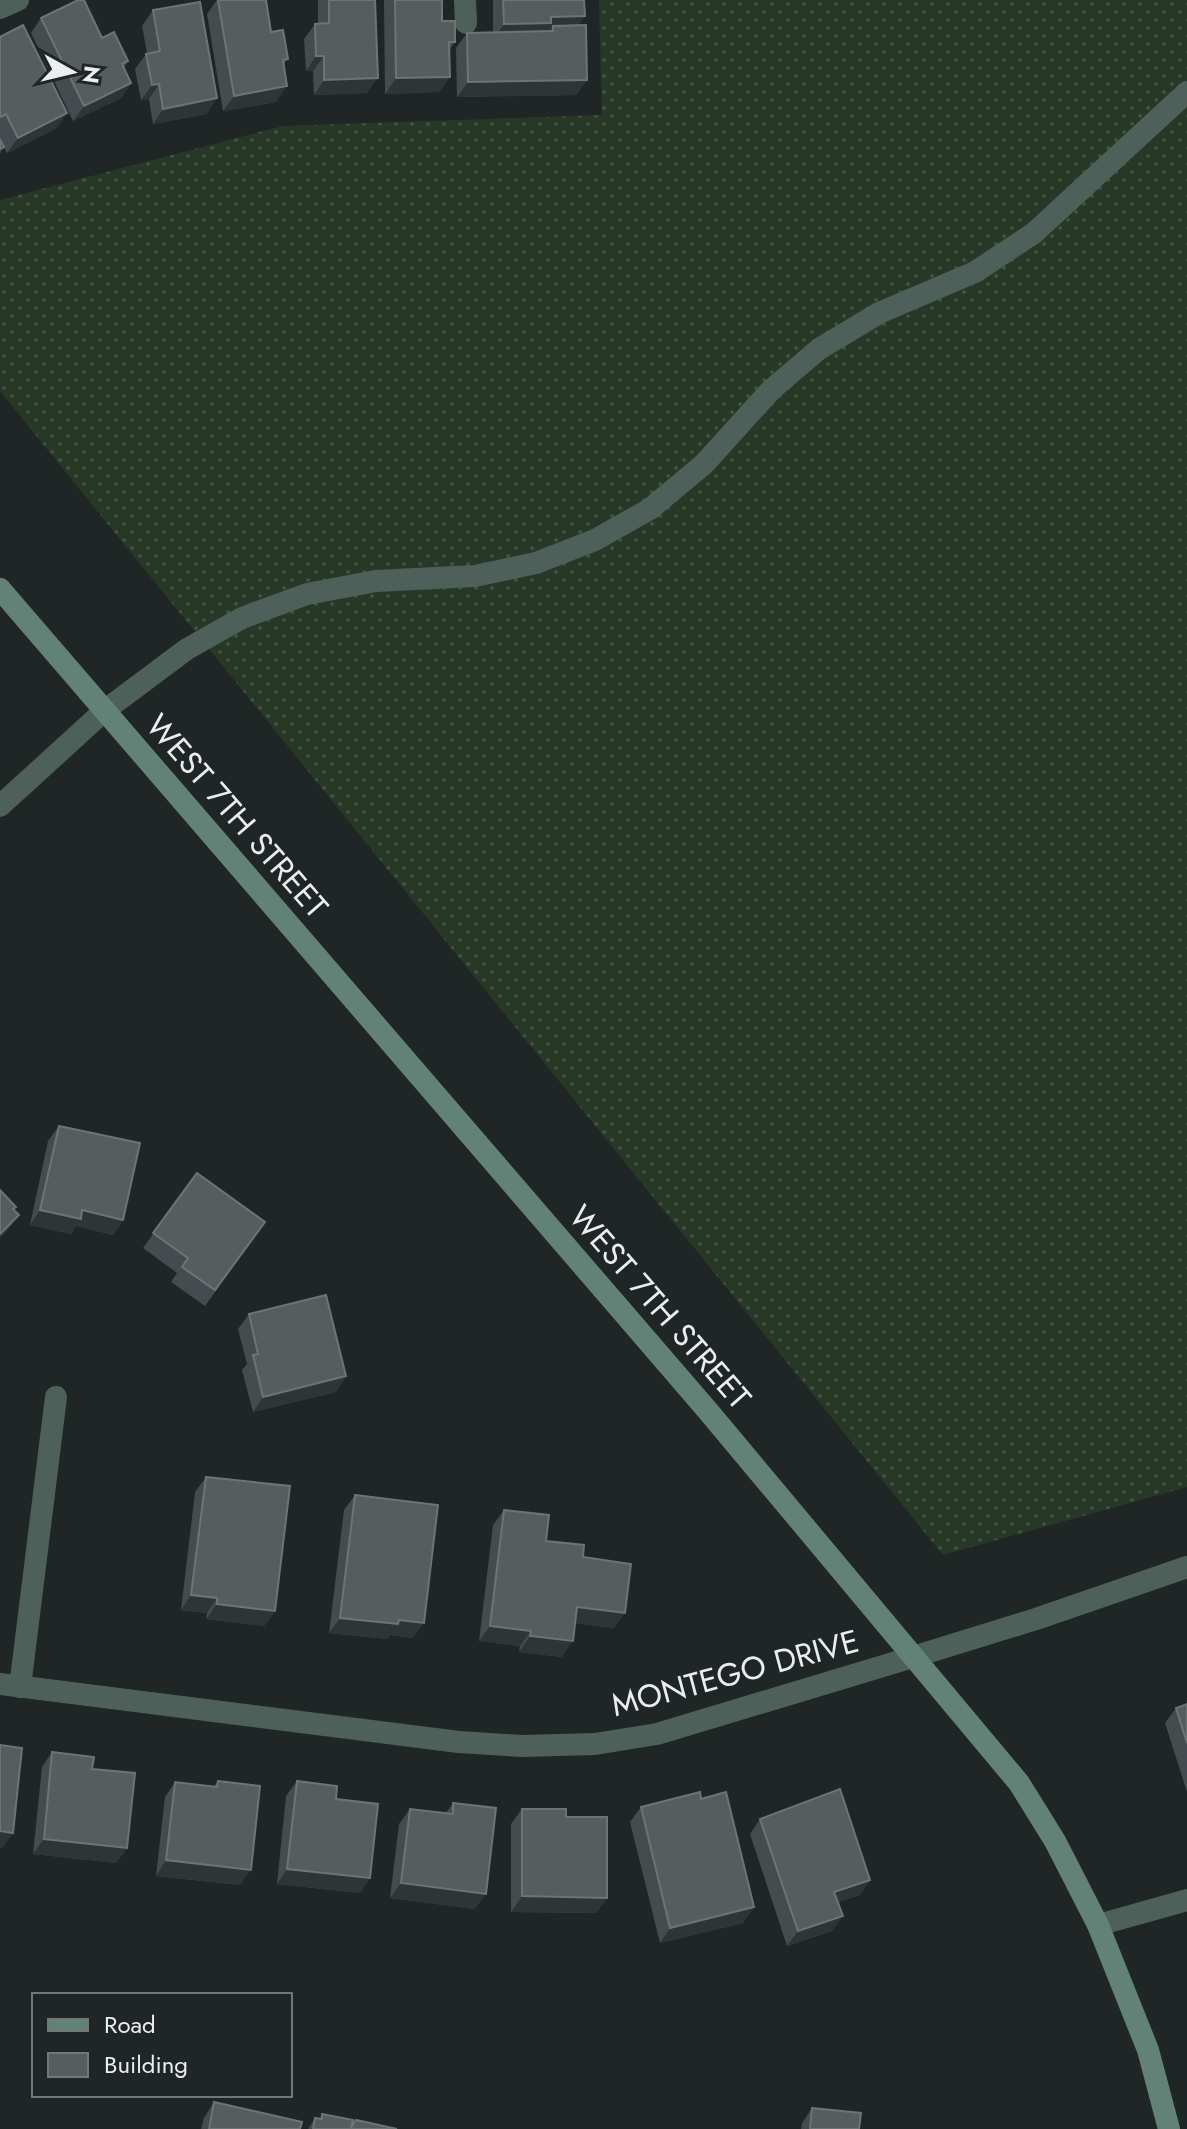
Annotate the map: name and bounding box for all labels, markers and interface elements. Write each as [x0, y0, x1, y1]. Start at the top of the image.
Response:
north arrow [32, 32, 112, 112]
text: N [75, 64, 109, 86]
street label: WEST 7TH STREET [135, 704, 339, 928]
street label: WEST 7TH STREET [558, 1195, 762, 1419]
street label: MONTEGO DRIVE [606, 1618, 864, 1728]
legend [32, 1993, 292, 2097]
text: Road [104, 2007, 156, 2042]
text: Building [104, 2047, 188, 2082]

